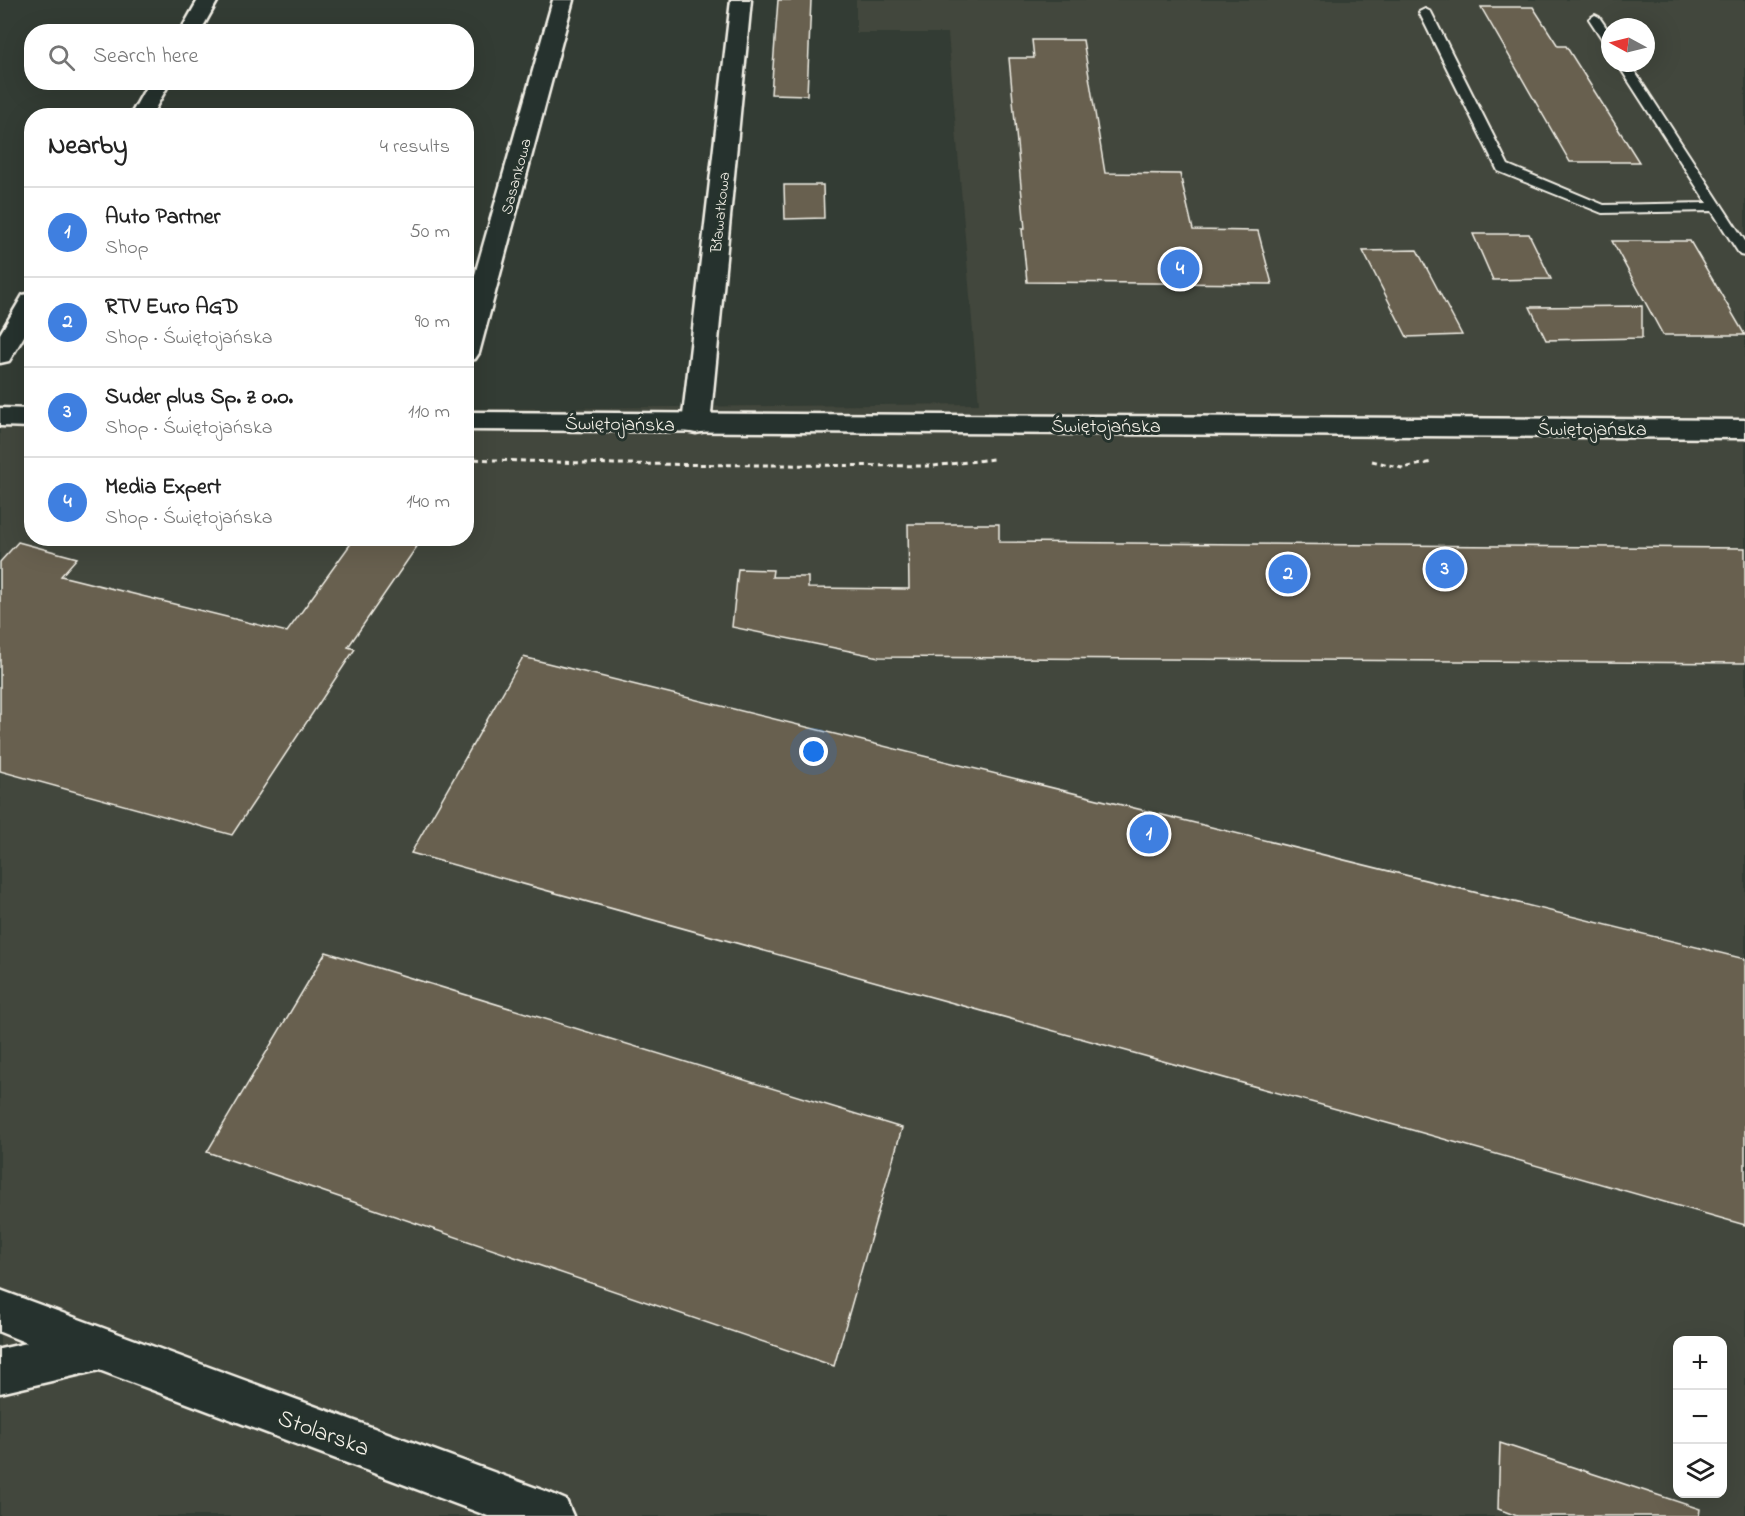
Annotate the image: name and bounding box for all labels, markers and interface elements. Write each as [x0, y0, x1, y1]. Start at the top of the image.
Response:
north arrow [1601, 18, 1655, 72]
search box [24, 24, 474, 90]
icon: search [45, 41, 78, 74]
text: Search here [93, 41, 198, 73]
text: Nearby [48, 128, 127, 166]
text: 4 results [380, 133, 450, 162]
street label: Sasankowa [495, 136, 539, 217]
street label: Bławatkowa [705, 171, 737, 255]
text: Auto Partner [105, 202, 220, 234]
text: 1 [64, 218, 71, 247]
text: 50 m [409, 218, 450, 247]
text: Shop [105, 234, 149, 263]
pin: 4 [1160, 246, 1200, 292]
text: RTV Euro AGD [105, 292, 239, 324]
text: 2 [63, 308, 72, 337]
text: 90 m [415, 308, 450, 337]
text: Shop · Świętojańska [105, 324, 273, 353]
text: Suder plus Sp. z o.o. [105, 382, 293, 414]
text: 3 [63, 398, 72, 427]
text: 110 m [408, 398, 450, 427]
street label: Świętojańska [565, 410, 675, 441]
street label: Świętojańska [1051, 413, 1161, 442]
text: Shop · Świętojańska [105, 414, 273, 443]
street label: Świętojańska [1537, 416, 1647, 445]
text: Media Expert [105, 472, 221, 504]
text: 4 [63, 488, 72, 517]
text: 140 m [406, 488, 450, 517]
text: Shop · Świętojańska [105, 504, 273, 533]
pin: 3 [1426, 546, 1464, 592]
pin: 2 [1268, 552, 1308, 596]
your location [799, 737, 828, 766]
pin: 1 [1130, 812, 1168, 856]
map controls [1673, 1336, 1727, 1498]
button: + [1673, 1336, 1727, 1390]
button: − [1673, 1390, 1727, 1444]
street label: Stolarska [272, 1402, 374, 1467]
button: layers [1673, 1444, 1727, 1498]

